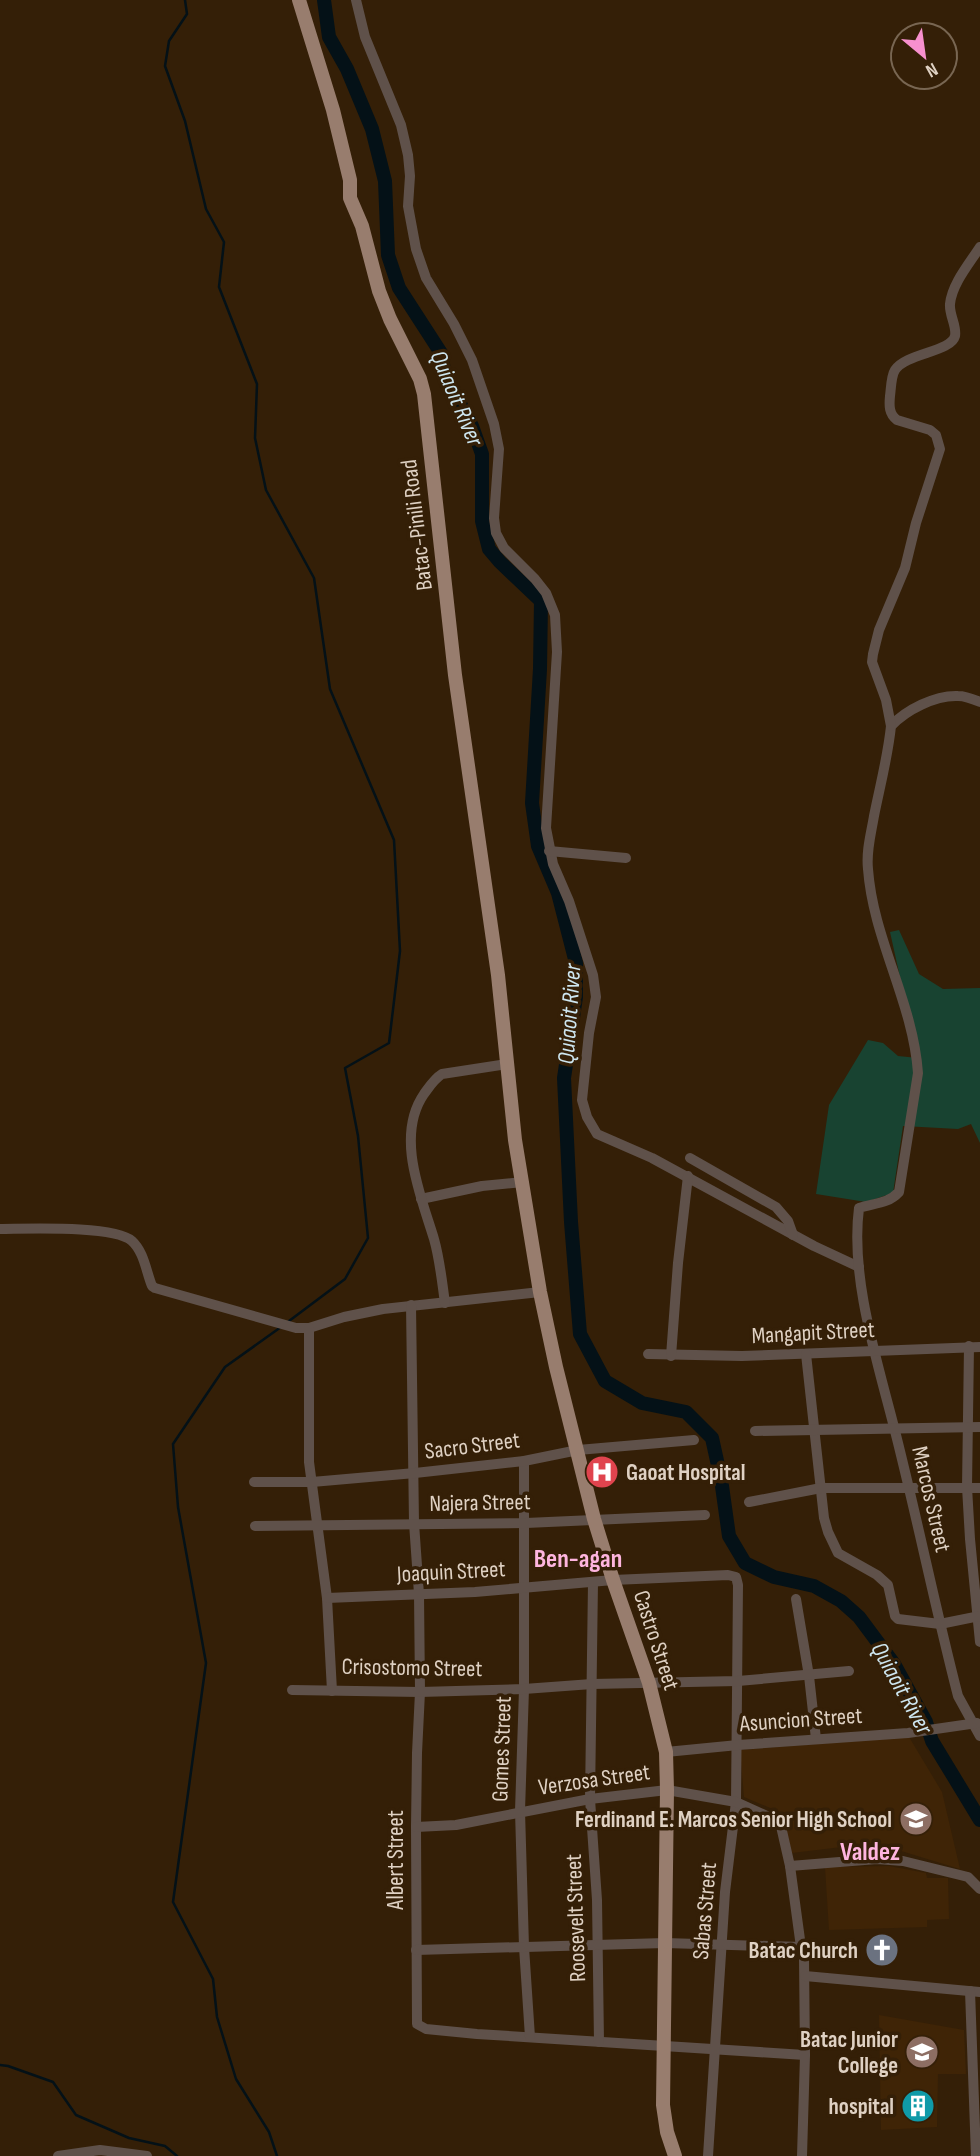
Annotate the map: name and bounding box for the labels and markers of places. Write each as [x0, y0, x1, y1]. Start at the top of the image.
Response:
hospital icon: Gaoat Hospital [583, 1453, 621, 1491]
place label: Gaoat Hospital [626, 1459, 745, 1487]
school or university icon: Ferdinand E. Marcos Senior High School [897, 1800, 935, 1838]
place label: Ferdinand E. Marcos Senior High School [575, 1806, 892, 1834]
church icon: Batac Church [863, 1931, 901, 1969]
place label: Batac Church [748, 1937, 858, 1965]
place label: Batac Junior College [800, 2026, 898, 2080]
school or university icon: Batac Junior College [903, 2033, 941, 2071]
building icon: hospital [899, 2087, 937, 2125]
place label: hospital [829, 2093, 894, 2121]

